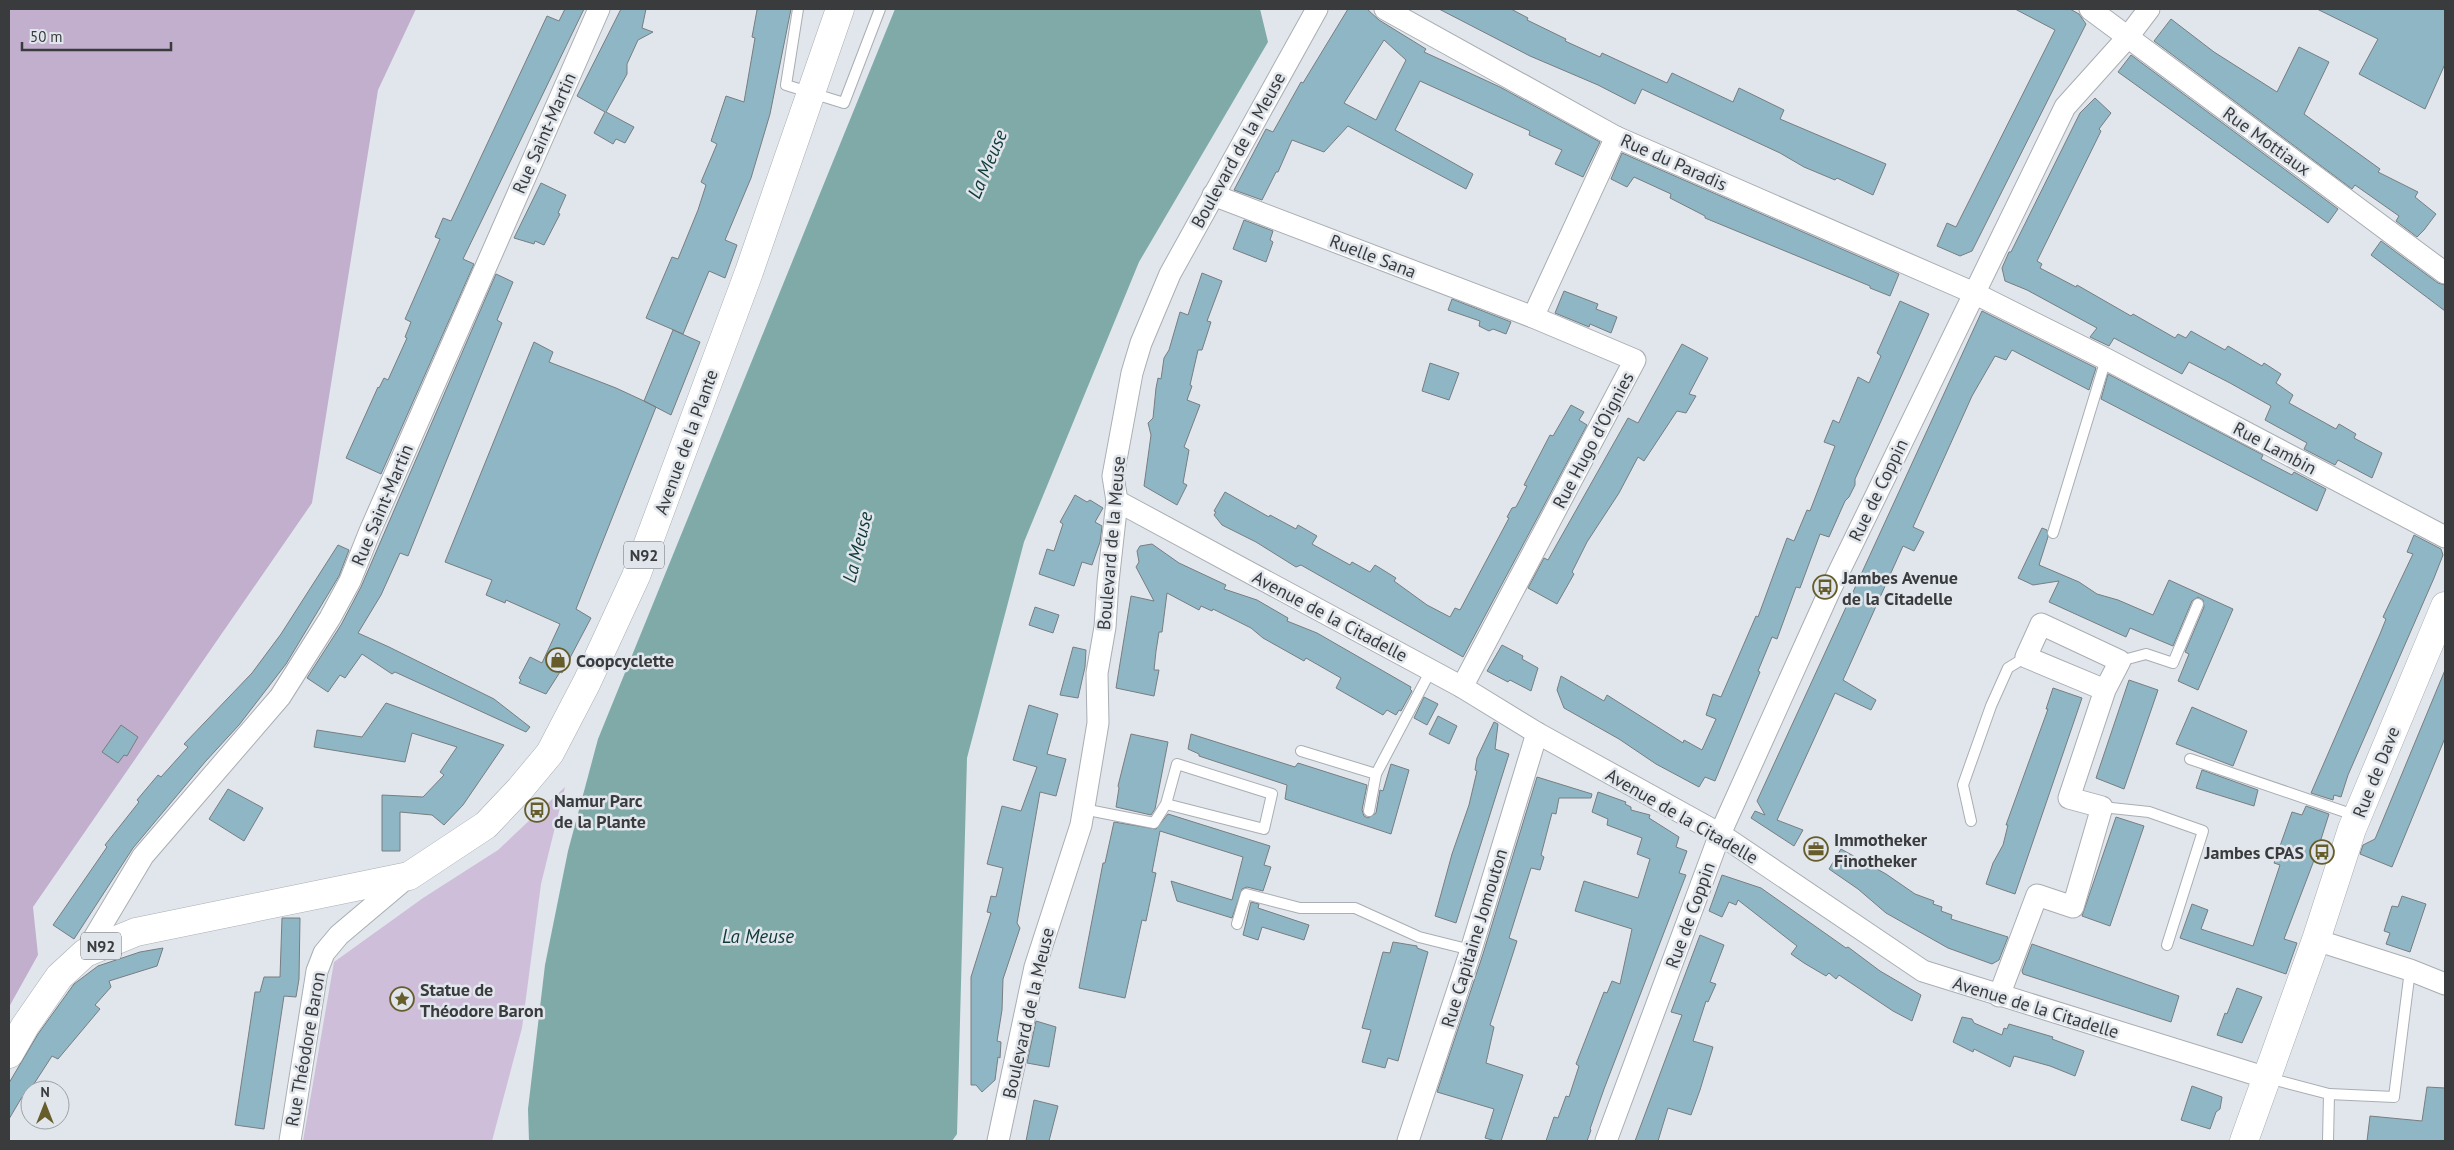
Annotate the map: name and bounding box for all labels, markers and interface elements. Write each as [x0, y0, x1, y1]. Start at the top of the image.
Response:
scale bar [22, 20, 171, 52]
text: 50 m [30, 27, 63, 46]
street label: Boulevard de la Meuse [1186, 68, 1290, 232]
street label: Rue Saint-Martin [507, 69, 581, 197]
street label: Rue Mottiaux [2219, 101, 2315, 181]
water label: La Meuse [962, 126, 1012, 202]
street label: Rue du Paradis [1617, 128, 1731, 196]
street label: Ruelle Sana [1326, 229, 1420, 283]
street label: Avenue de la Plante [649, 366, 723, 518]
street label: Rue Hugo d'Oignies [1547, 368, 1639, 512]
street label: Rue Lambin [2229, 416, 2321, 480]
street label: Rue de Coppin [1843, 435, 1913, 545]
street label: Rue Saint-Martin [346, 441, 418, 569]
street label: Boulevard de la Meuse [1092, 455, 1130, 631]
water label: La Meuse [837, 509, 877, 585]
road number: N92 [624, 542, 664, 568]
street label: Avenue de la Citadelle [1249, 565, 1411, 667]
place label: Jambes Avenue de la Citadelle [1841, 566, 1958, 610]
bus stop icon: Jambes Avenue de la Citadelle [1812, 574, 1838, 600]
shop icon: Coopcyclette [545, 647, 571, 673]
place label: Coopcyclette [576, 649, 674, 672]
street label: Rue de Dave [2347, 723, 2405, 821]
street label: Avenue de la Citadelle [1602, 763, 1762, 869]
place label: Namur Parc de la Plante [554, 789, 646, 833]
bus stop icon: Namur Parc de la Plante [524, 797, 550, 823]
place label: Immotheker Finotheker [1834, 828, 1928, 872]
office icon: Immotheker Finotheker [1803, 836, 1829, 862]
bus stop icon: Jambes CPAS [2309, 839, 2335, 865]
place label: Jambes CPAS [2203, 841, 2304, 864]
street label: Rue Capitaine Jomouton [1436, 846, 1512, 1030]
street label: Rue de Coppin [1660, 859, 1720, 971]
water label: La Meuse [722, 924, 794, 948]
street label: Boulevard de la Meuse [997, 925, 1059, 1101]
road number: N92 [81, 932, 121, 959]
street label: Rue Théodore Baron [280, 970, 330, 1128]
street label: Avenue de la Citadelle [1950, 971, 2122, 1043]
place label: Statue de Théodore Baron [420, 978, 544, 1022]
place icon: Statue de Théodore Baron [389, 986, 415, 1012]
north arrow [20, 1080, 70, 1130]
text: N [40, 1083, 50, 1101]

